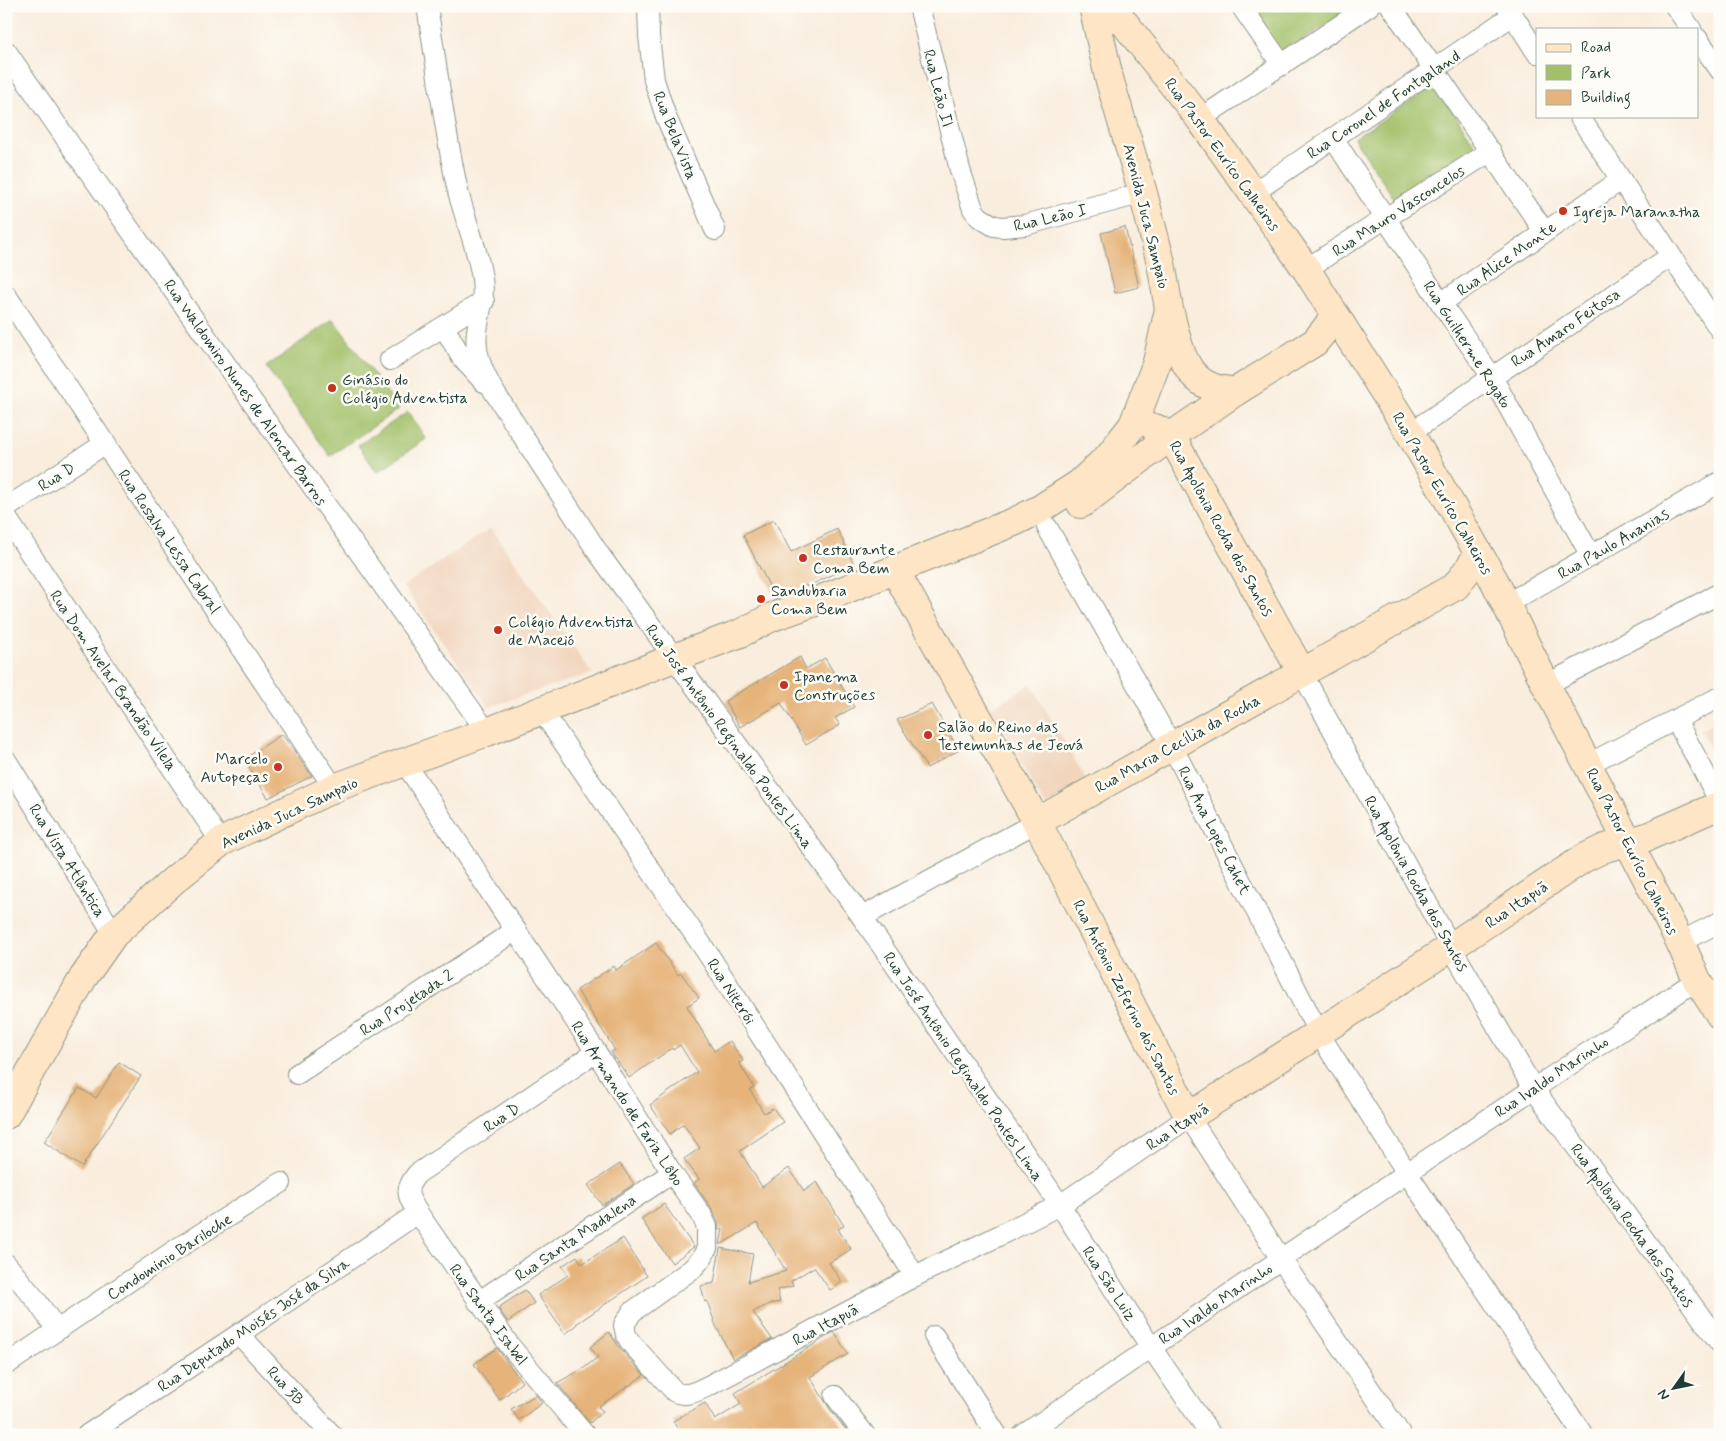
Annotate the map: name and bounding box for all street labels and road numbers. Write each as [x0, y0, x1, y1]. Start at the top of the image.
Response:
street label: Rua Coronel de Fontgaland [1303, 46, 1465, 164]
street label: Rua Leão II [918, 47, 957, 129]
street label: Rua Pastor Euríco Calheiros [1159, 74, 1285, 236]
street label: Rua BelaVista [647, 88, 702, 183]
street label: Avenida Juca Sampaio [1117, 142, 1174, 291]
street label: Rua Mauro Vasconcelos [1329, 161, 1469, 262]
street label: Rua Leão I [1012, 200, 1089, 237]
street label: Rua Alice Monte [1453, 217, 1561, 301]
street label: Rua Waldomiro Nunes de Alencar Barros [158, 276, 331, 510]
street label: Rua Guilherme Rogato [1418, 277, 1516, 412]
street label: Rua Amaro Feitosa [1507, 284, 1625, 373]
street label: Rua Pastor Euríco Calheiros [1386, 409, 1497, 579]
street label: Rua Apolônia Rocha dos Santos [1163, 437, 1278, 621]
street label: Rua D [34, 458, 79, 497]
street label: Rua Rosalva Lessa Cabral [113, 466, 225, 618]
street label: Rua Paulo Ananias [1554, 504, 1673, 585]
street label: Rua Dom Avelar Brandão Vilela [44, 586, 181, 775]
street label: Rua José Antônio Reginaldo Pontes Lima [639, 621, 817, 854]
street label: Rua Maria Cecília da Rocha [1091, 690, 1264, 799]
street label: Rua Ana Lopes Cahet [1172, 763, 1255, 899]
street label: Rua Pastor Euríco Calheiros [1580, 765, 1683, 939]
street label: Avenida Juca Sampaio [218, 772, 362, 854]
street label: Rua Apolônia Rocha dos Santos [1358, 792, 1473, 976]
street label: Rua Vista Atlântica [23, 800, 110, 922]
street label: Rua Itapuã [1481, 877, 1552, 934]
street label: Rua Antônio Zeferino dos Santos [1067, 896, 1184, 1099]
street label: Rua José Antônio Reginaldo Pontes Lima [877, 948, 1048, 1186]
street label: Rua Niterói [702, 955, 760, 1029]
street label: Rua Projetada 2 [356, 965, 458, 1041]
street label: Rua Armando de Faria Lôbo [566, 1017, 688, 1190]
street label: Rua Ivaldo Marinho [1491, 1031, 1613, 1123]
street label: Rua D [480, 1098, 524, 1138]
street label: Rua Itapuã [1142, 1099, 1213, 1156]
street label: Rua Apolônia Rocha dos Santos [1564, 1140, 1698, 1313]
street label: Rua Santa Madalena [511, 1190, 641, 1287]
street label: Condominio Bariloche [103, 1209, 237, 1306]
street label: Rua São Luiz [1077, 1242, 1141, 1326]
street label: Rua Deputado Moisés José da Silva [154, 1253, 354, 1397]
street label: Rua Ivaldo Marinho [1155, 1258, 1277, 1350]
street label: Rua Santa Isabel [444, 1260, 532, 1370]
street label: Rua Itapuã [789, 1299, 862, 1351]
street label: Rua 3B [262, 1362, 308, 1410]

